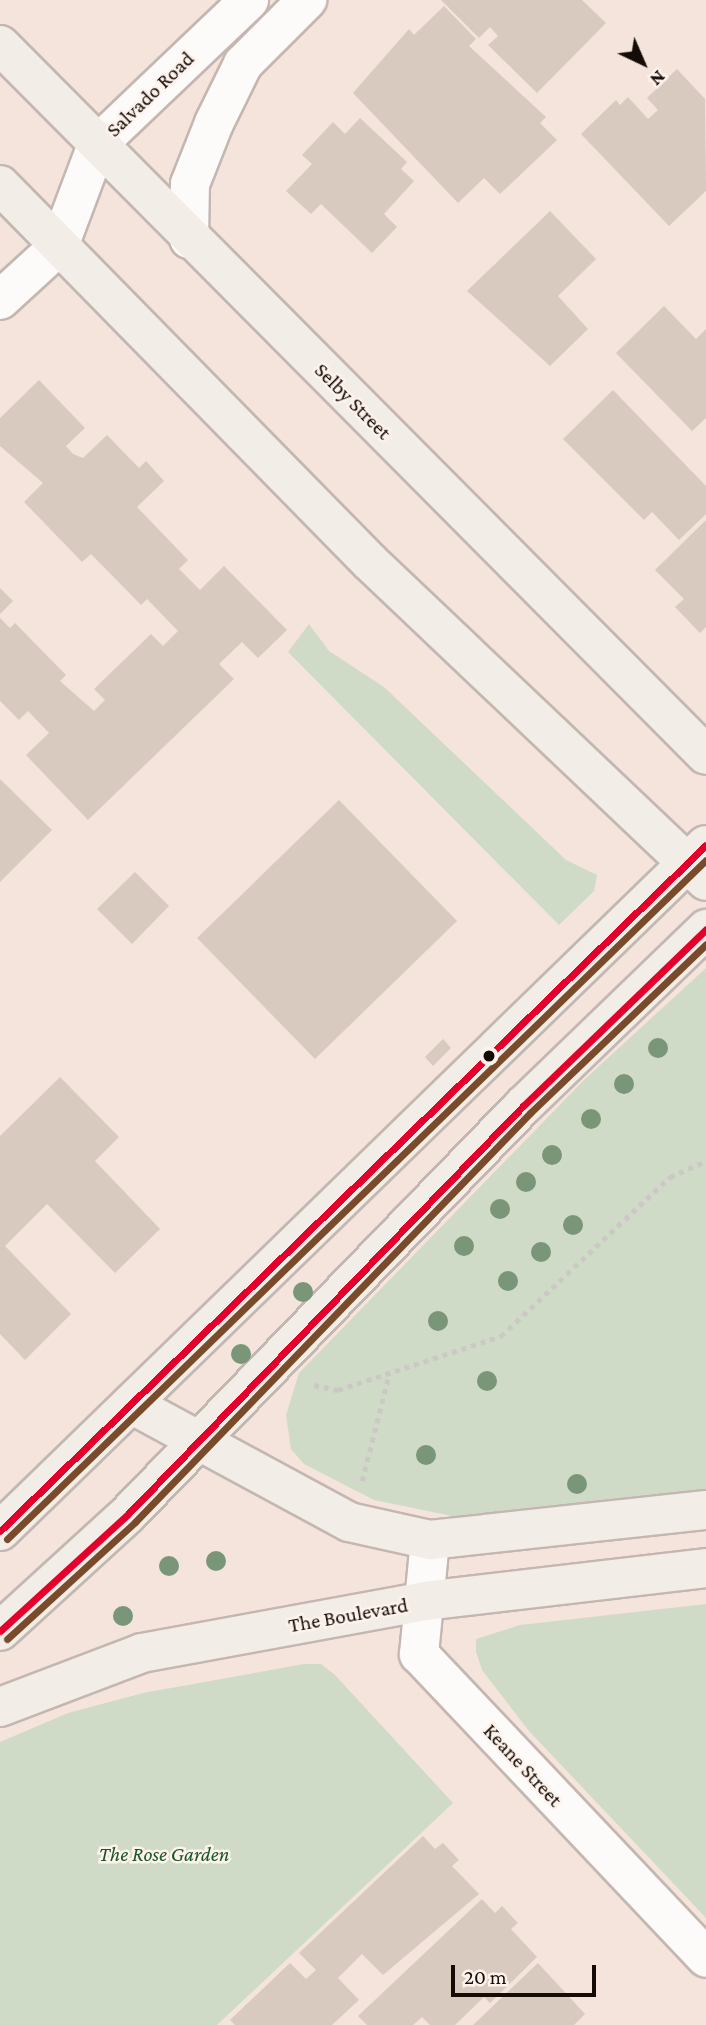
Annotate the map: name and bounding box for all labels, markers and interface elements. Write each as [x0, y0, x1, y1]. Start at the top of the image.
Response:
north arrow [608, 28, 678, 98]
street label: Salvado Road [101, 46, 199, 142]
text: N [646, 66, 670, 91]
street label: Selby Street [309, 357, 397, 445]
unlabelled marker [482, 1049, 496, 1063]
street label: The Boulevard [286, 1592, 410, 1638]
street label: Keane Street [478, 1718, 568, 1812]
park label: The Rose Garden [99, 1841, 229, 1867]
scale bar [454, 1952, 599, 1996]
text: 20 m [464, 1965, 507, 1989]

